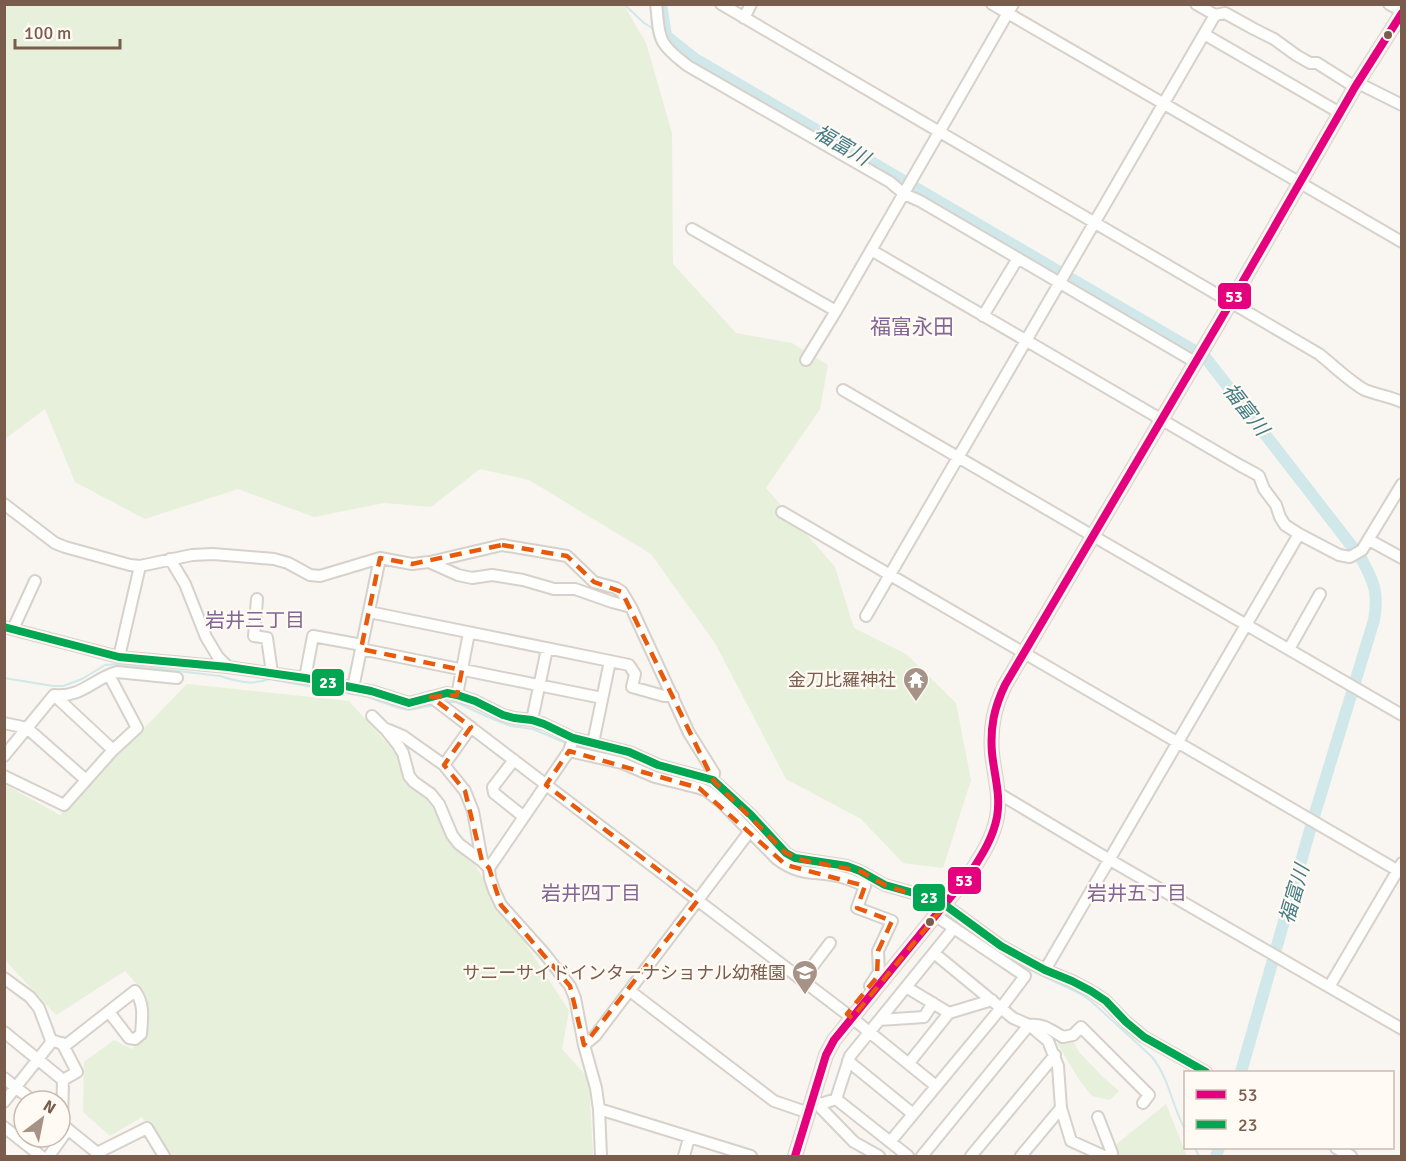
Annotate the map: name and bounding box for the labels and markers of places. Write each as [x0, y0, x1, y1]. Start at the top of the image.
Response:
unlabelled marker [1382, 29, 1394, 41]
temple icon: 金刀比羅神社 [901, 665, 931, 703]
place label: 金刀比羅神社 [788, 669, 896, 691]
unlabelled marker [924, 916, 936, 928]
school or university icon: サニーサイドインターナショナル幼稚園 [790, 958, 820, 996]
place label: サニーサイドインターナショナル幼稚園 [462, 962, 786, 984]

